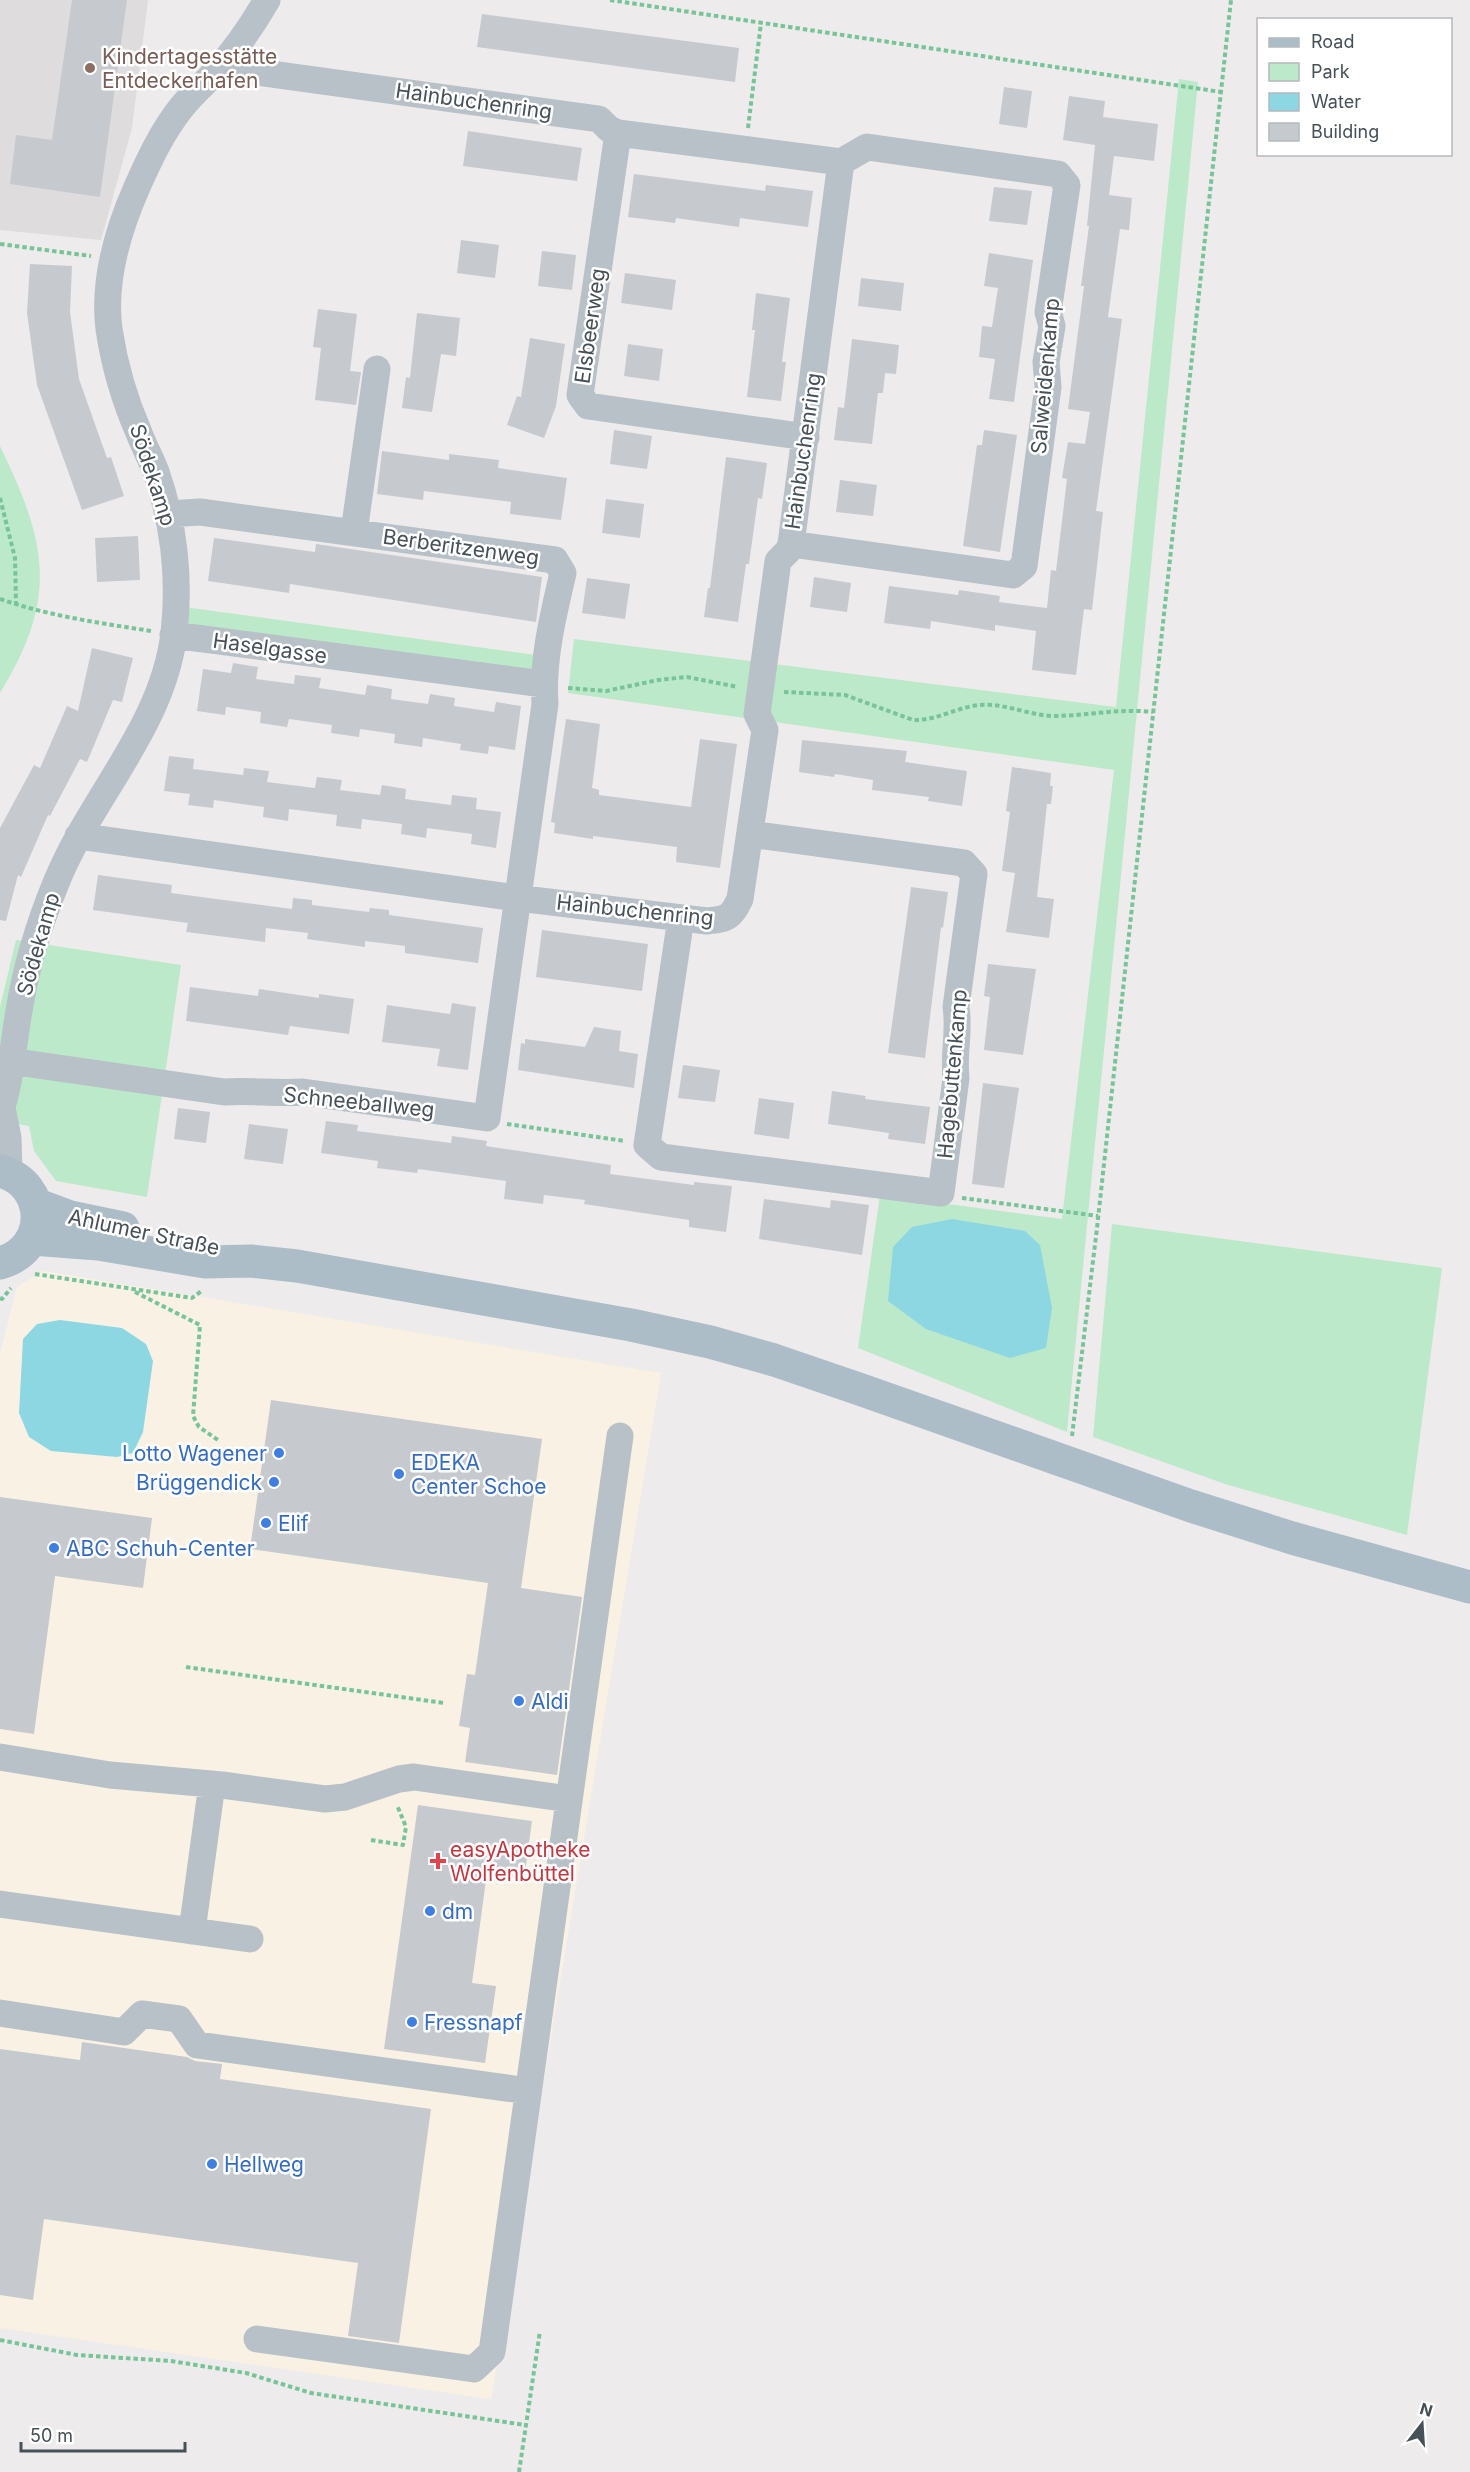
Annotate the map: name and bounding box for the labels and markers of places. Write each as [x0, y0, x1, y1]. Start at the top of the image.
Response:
place label: Kindertagesstätte Entdeckerhafen [102, 44, 277, 93]
marker: Kindertagesstätte Entdeckerhafen [83, 61, 97, 75]
place label: Lotto Wagener [122, 1441, 267, 1466]
marker: Lotto Wagener [272, 1446, 286, 1460]
place label: EDEKA Center Schoe [411, 1450, 546, 1499]
marker: EDEKA Center Schoe [392, 1467, 406, 1481]
place label: Brüggendick [136, 1470, 262, 1495]
marker: Brüggendick [267, 1475, 281, 1489]
place label: Elif [278, 1511, 309, 1536]
marker: Elif [259, 1516, 273, 1530]
place label: ABC Schuh-Center [66, 1536, 255, 1561]
marker: ABC Schuh-Center [47, 1541, 61, 1555]
place label: Aldi [531, 1689, 569, 1714]
marker: Aldi [512, 1694, 526, 1708]
place label: easyApotheke Wolfenbüttel [450, 1837, 590, 1886]
marker: easyApotheke Wolfenbüttel [431, 1854, 445, 1868]
place label: dm [442, 1899, 473, 1924]
marker: dm [423, 1904, 437, 1918]
place label: Fressnapf [424, 2010, 523, 2035]
marker: Fressnapf [405, 2015, 419, 2029]
place label: Hellweg [224, 2152, 304, 2177]
marker: Hellweg [205, 2157, 219, 2171]

